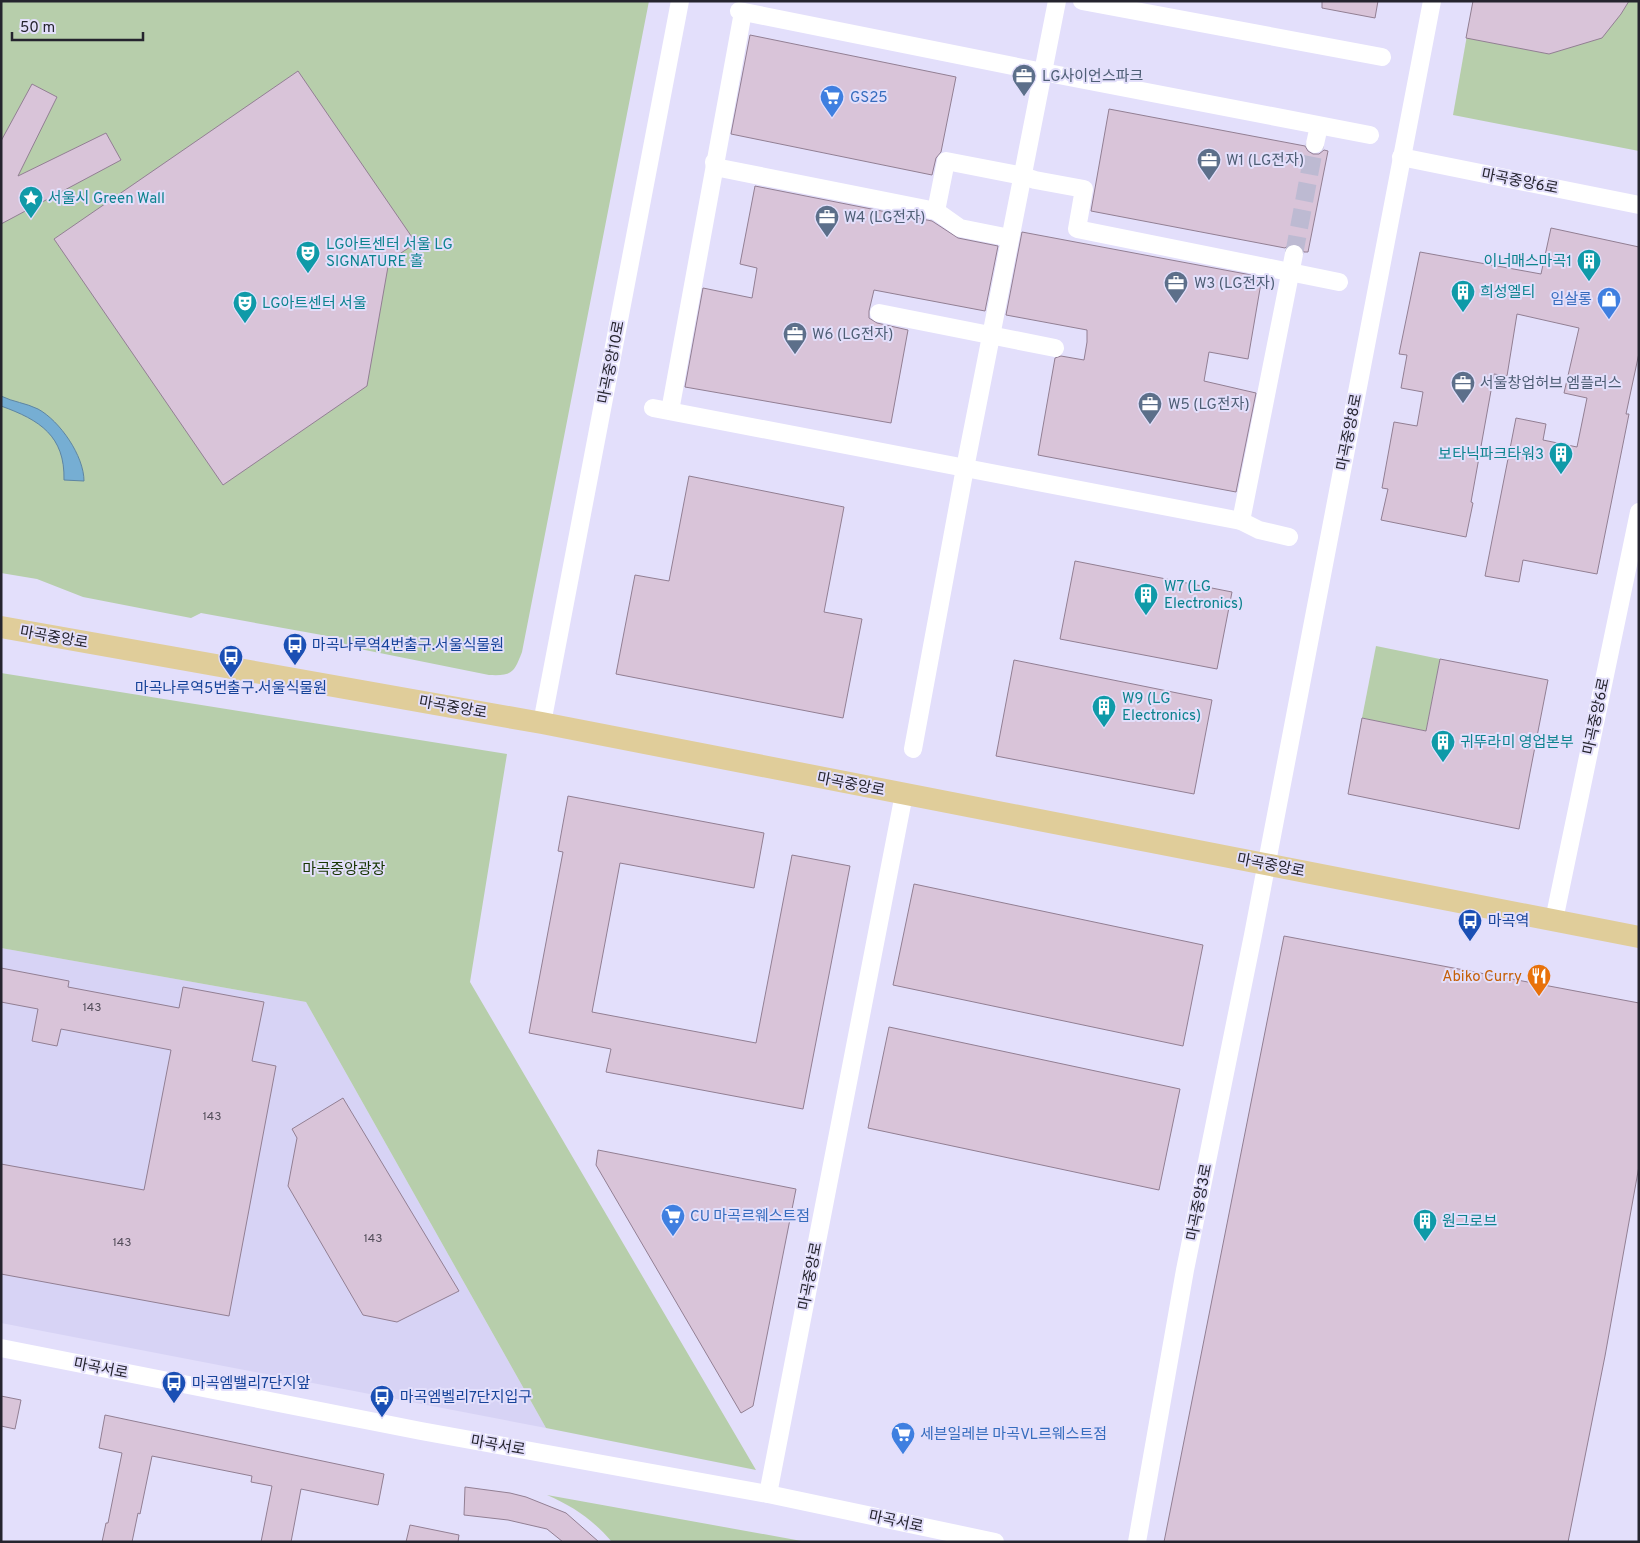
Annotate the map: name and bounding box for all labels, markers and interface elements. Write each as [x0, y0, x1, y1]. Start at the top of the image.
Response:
scale bar [12, 10, 144, 42]
text: 50 m [20, 19, 55, 38]
office icon: LG사이언스파크 [1011, 63, 1037, 97]
place label: LG사이언스파크 [1042, 68, 1143, 87]
supermarket icon: GS25 [819, 84, 845, 118]
place label: GS25 [850, 89, 888, 108]
office icon: W1 (LG전자) [1196, 147, 1222, 181]
place label: W1 (LG전자) [1226, 152, 1304, 171]
street label: 마곡중앙6로 [1480, 166, 1560, 199]
place icon: 서울시 Green Wall [18, 185, 44, 219]
place label: 서울시 Green Wall [48, 190, 165, 209]
office icon: W4 (LG전자) [814, 204, 840, 238]
place label: W4 (LG전자) [844, 209, 925, 228]
place label: LG아트센터 서울 LG SIGNATURE 홀 [326, 236, 453, 272]
theatre icon: LG아트센터 서울 LG SIGNATURE 홀 [295, 240, 321, 274]
building icon: 이너매스마곡1 [1576, 248, 1602, 282]
place label: 이너매스마곡1 [1484, 253, 1572, 272]
office icon: W3 (LG전자) [1163, 270, 1189, 304]
place label: W3 (LG전자) [1194, 275, 1275, 294]
building icon: 희성엘티 [1450, 279, 1476, 313]
place label: 희성엘티 [1480, 284, 1535, 303]
shop icon: 임살롱 [1596, 286, 1622, 320]
theatre icon: LG아트센터 서울 [232, 290, 258, 324]
place label: 임살롱 [1551, 291, 1592, 310]
place label: LG아트센터 서울 [262, 295, 367, 314]
street label: 마곡중앙10로 [595, 319, 630, 405]
office icon: W6 (LG전자) [782, 321, 808, 355]
place label: W6 (LG전자) [812, 326, 893, 345]
office icon: 서울창업허브 엠플러스 [1450, 370, 1476, 404]
place label: 서울창업허브 엠플러스 [1480, 375, 1622, 394]
office icon: W5 (LG전자) [1137, 391, 1163, 425]
street label: 마곡중앙8로 [1334, 392, 1367, 472]
place label: W5 (LG전자) [1168, 396, 1250, 415]
building icon: 보타닉파크타워3 [1548, 441, 1574, 475]
place label: 보타닉파크타워3 [1438, 446, 1544, 465]
place label: W7 (LG Electronics) [1164, 578, 1243, 614]
building icon: W7 (LG Electronics) [1133, 582, 1159, 616]
street label: 마곡중앙로 [18, 623, 89, 654]
bus stop icon: 마곡나루역4번출구.서울식물원 [282, 632, 308, 666]
place label: 마곡나루역4번출구.서울식물원 [312, 637, 504, 656]
bus stop icon: 마곡나루역5번출구.서울식물원 [218, 644, 244, 678]
street label: 마곡중앙6로 [1580, 676, 1615, 756]
place label: 마곡나루역5번출구.서울식물원 [135, 680, 327, 699]
place label: W9 (LG Electronics) [1122, 690, 1201, 726]
street label: 마곡중앙로 [417, 693, 488, 724]
building icon: W9 (LG Electronics) [1091, 694, 1117, 728]
building icon: 귀뚜라미 영업본부 [1430, 729, 1456, 763]
place label: 귀뚜라미 영업본부 [1460, 734, 1574, 753]
street label: 마곡중앙로 [815, 770, 886, 801]
street label: 마곡중앙로 [1235, 851, 1306, 882]
park label: 마곡중앙광장 [303, 861, 386, 880]
bus stop icon: 마곡역 [1457, 908, 1483, 942]
place label: 마곡역 [1488, 913, 1529, 932]
restaurant icon: Abiko Curry [1526, 963, 1552, 997]
place label: Abiko Curry [1442, 968, 1522, 987]
house number: 143 [83, 1000, 101, 1016]
house number: 143 [203, 1109, 221, 1125]
street label: 마곡중앙3로 [1184, 1162, 1217, 1242]
supermarket icon: CU 마곡르웨스트점 [660, 1203, 686, 1237]
place label: CU 마곡르웨스트점 [690, 1208, 810, 1227]
building icon: 원그로브 [1412, 1208, 1438, 1242]
place label: 원그로브 [1442, 1213, 1497, 1232]
house number: 143 [364, 1231, 382, 1247]
house number: 143 [113, 1235, 131, 1251]
street label: 마곡중앙로 [796, 1241, 827, 1312]
street label: 마곡서로 [72, 1355, 130, 1384]
bus stop icon: 마곡엠밸리7단지앞 [161, 1370, 187, 1404]
place label: 마곡엠밸리7단지앞 [192, 1375, 310, 1394]
bus stop icon: 마곡엠벨리7단지입구 [369, 1384, 395, 1418]
place label: 마곡엠벨리7단지입구 [400, 1389, 532, 1408]
supermarket icon: 세븐일레븐 마곡VL르웨스트점 [890, 1421, 916, 1455]
place label: 세븐일레븐 마곡VL르웨스트점 [920, 1426, 1107, 1445]
street label: 마곡서로 [469, 1432, 527, 1461]
street label: 마곡서로 [867, 1507, 925, 1537]

